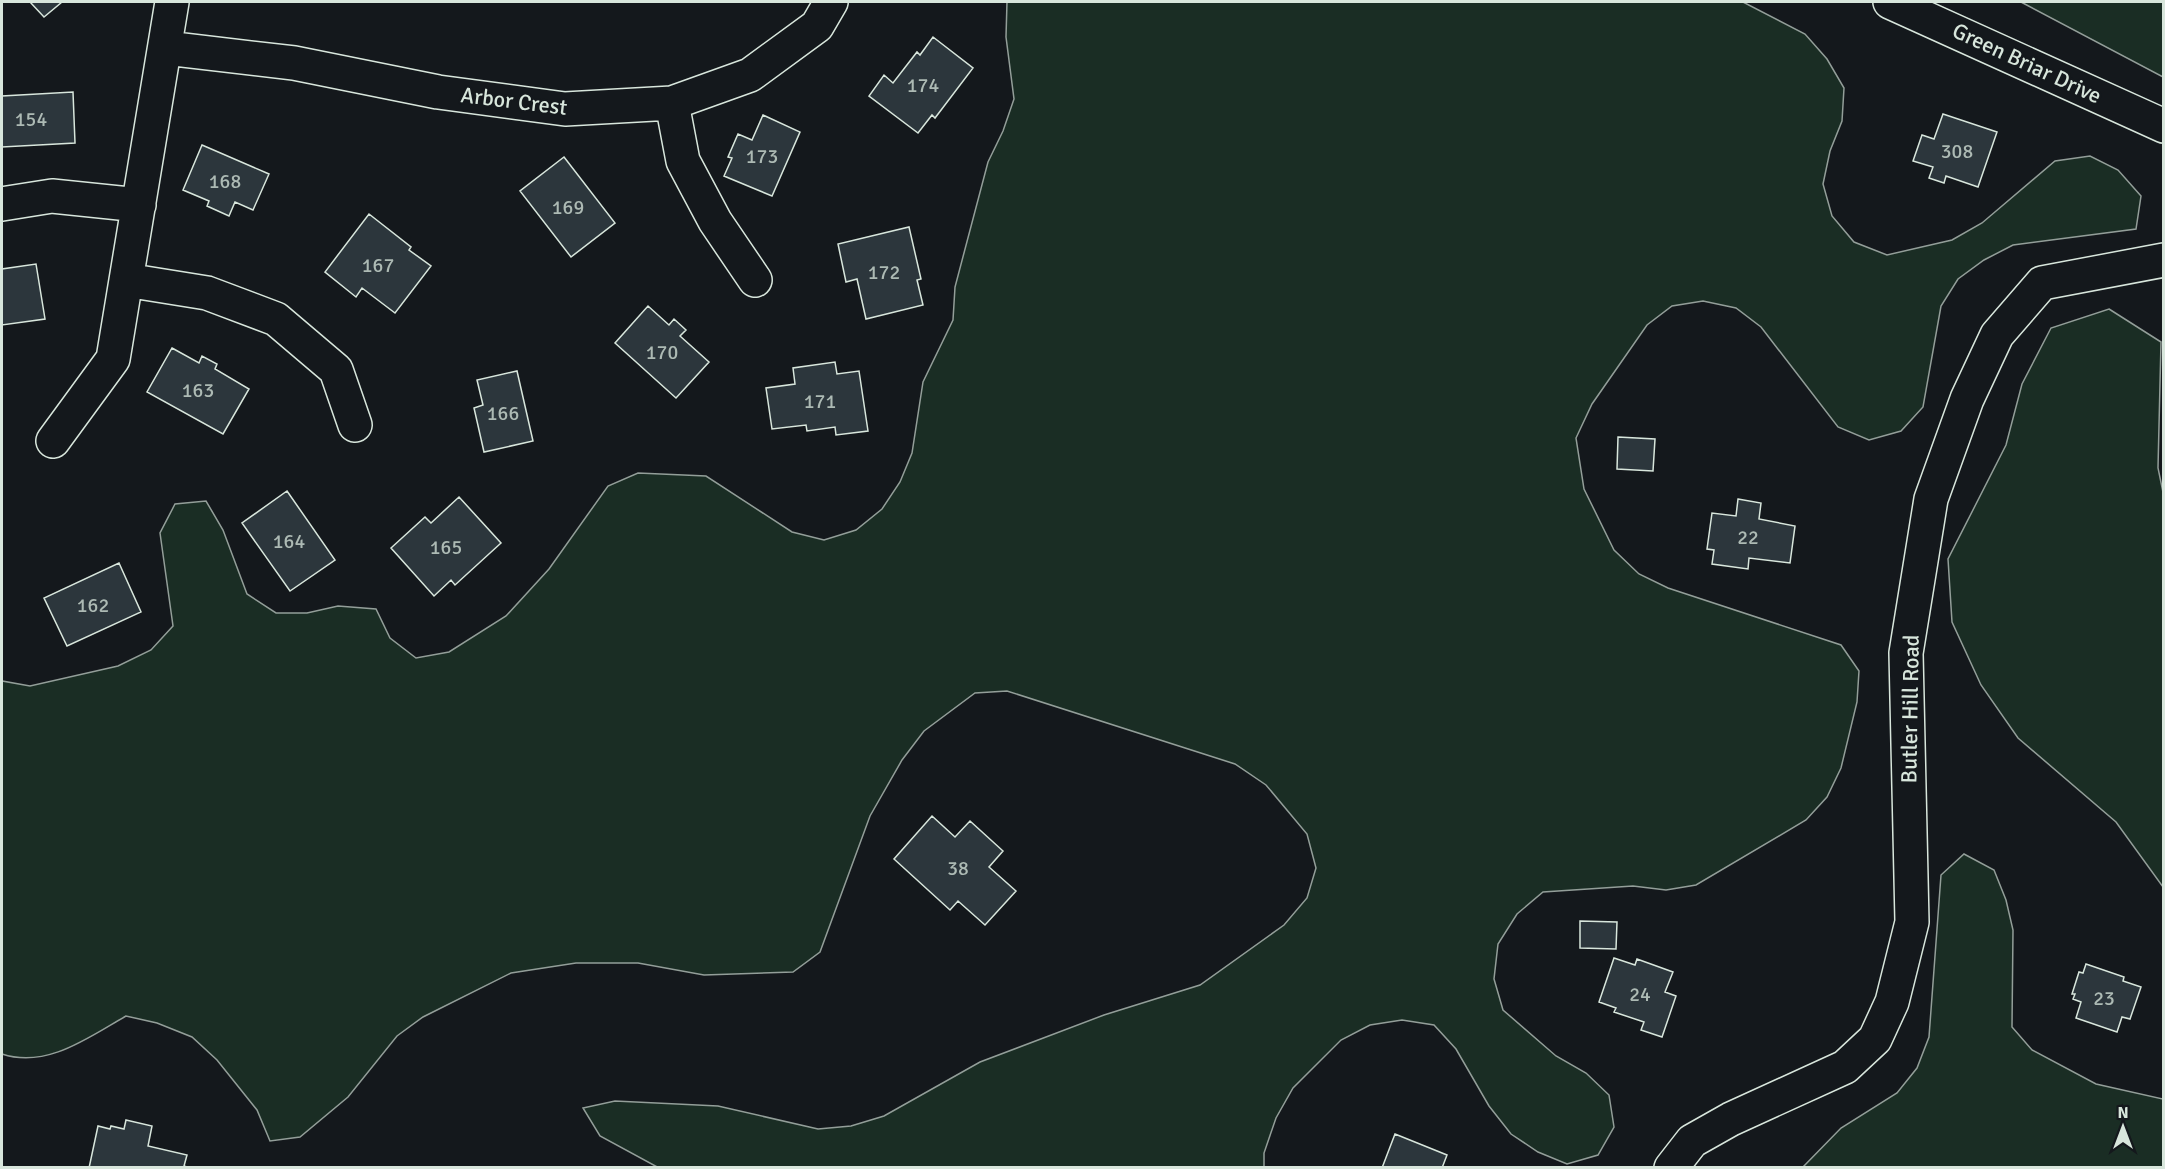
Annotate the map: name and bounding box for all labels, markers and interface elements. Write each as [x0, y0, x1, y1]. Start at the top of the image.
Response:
street label: Green Briar Drive [1948, 17, 2106, 109]
house number: 174 [907, 73, 939, 98]
street label: Arbor Crest [459, 81, 569, 121]
house number: 154 [15, 107, 47, 132]
house number: 308 [1941, 139, 1973, 164]
house number: 173 [746, 144, 778, 169]
house number: 168 [209, 169, 241, 194]
house number: 169 [552, 195, 584, 220]
house number: 167 [362, 253, 394, 278]
house number: 172 [868, 260, 900, 285]
house number: 170 [646, 340, 678, 365]
house number: 163 [182, 378, 214, 403]
house number: 171 [804, 389, 836, 414]
house number: 166 [487, 401, 519, 426]
house number: 22 [1737, 525, 1759, 550]
house number: 164 [273, 529, 305, 554]
house number: 165 [430, 535, 462, 560]
house number: 162 [77, 593, 109, 618]
street label: Butler Hill Road [1895, 634, 1925, 784]
house number: 38 [947, 856, 969, 881]
house number: 24 [1629, 982, 1651, 1007]
house number: 23 [2093, 986, 2115, 1011]
north arrow [2093, 1097, 2153, 1157]
text: N [2117, 1103, 2129, 1123]

